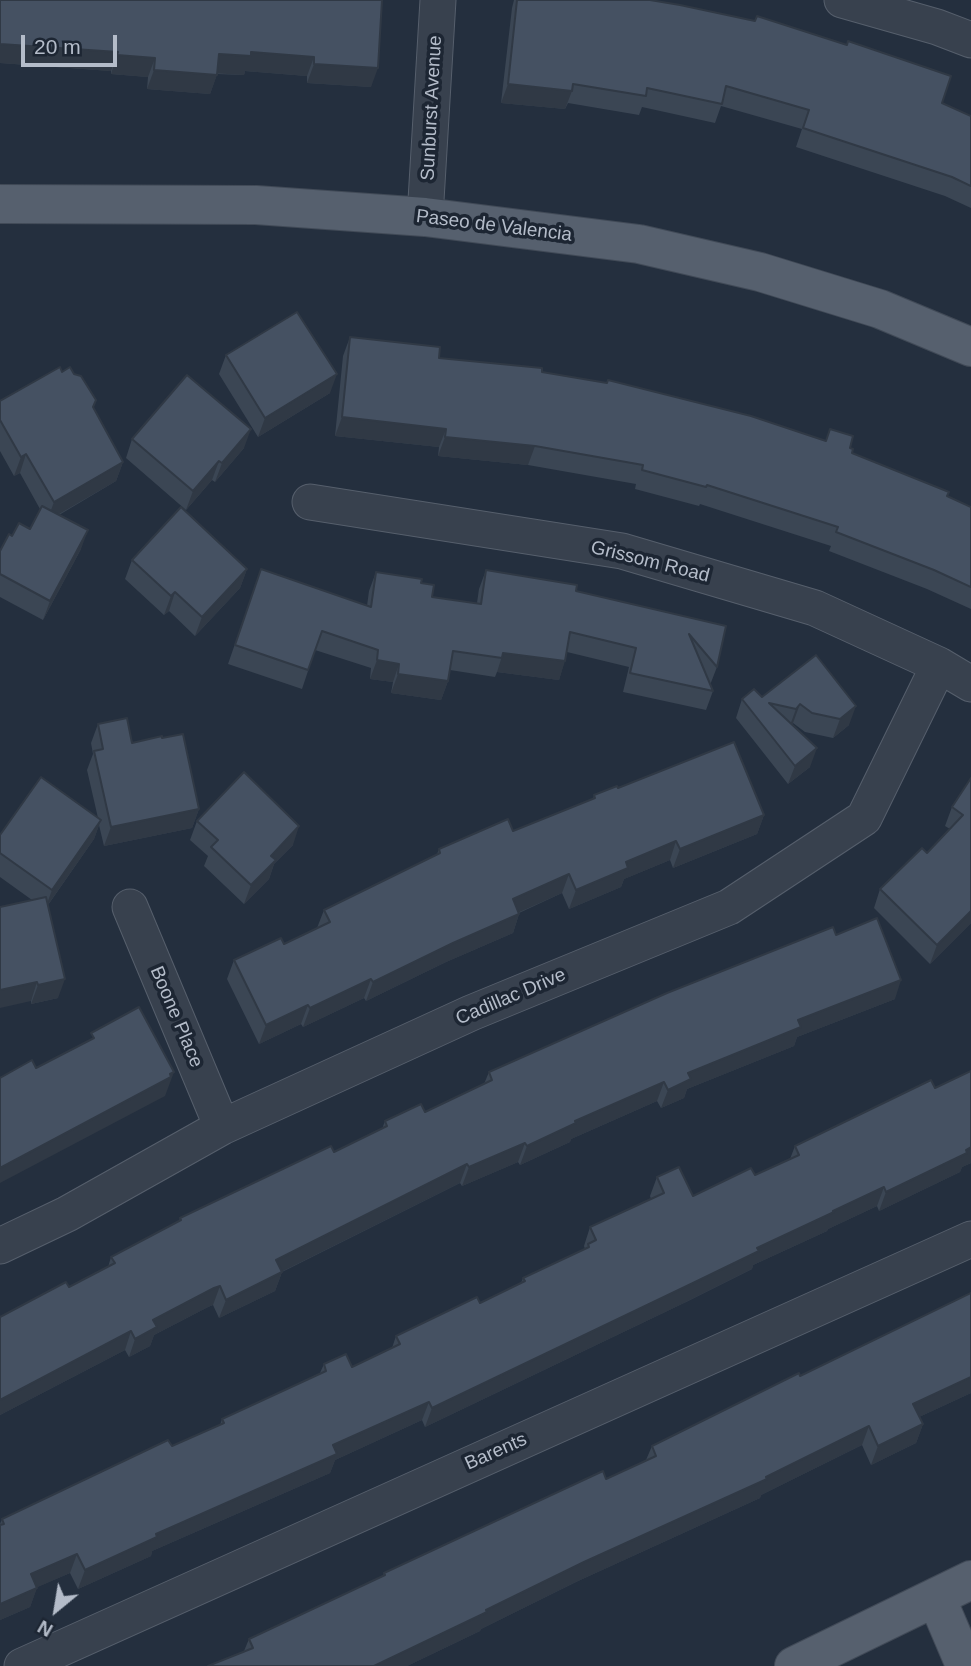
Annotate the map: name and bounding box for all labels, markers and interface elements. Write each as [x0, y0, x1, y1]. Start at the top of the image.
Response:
scale bar [24, 21, 121, 65]
text: 20 m [34, 35, 81, 58]
street label: Sunburst Avenue [417, 35, 447, 181]
street label: Paseo de Valencia [415, 205, 573, 247]
street label: Grissom Road [588, 536, 712, 588]
street label: Boone Place [144, 963, 208, 1071]
street label: Cadillac Drive [453, 964, 569, 1030]
street label: Barents [461, 1428, 531, 1476]
north arrow [21, 1575, 91, 1645]
text: N [34, 1616, 56, 1641]

